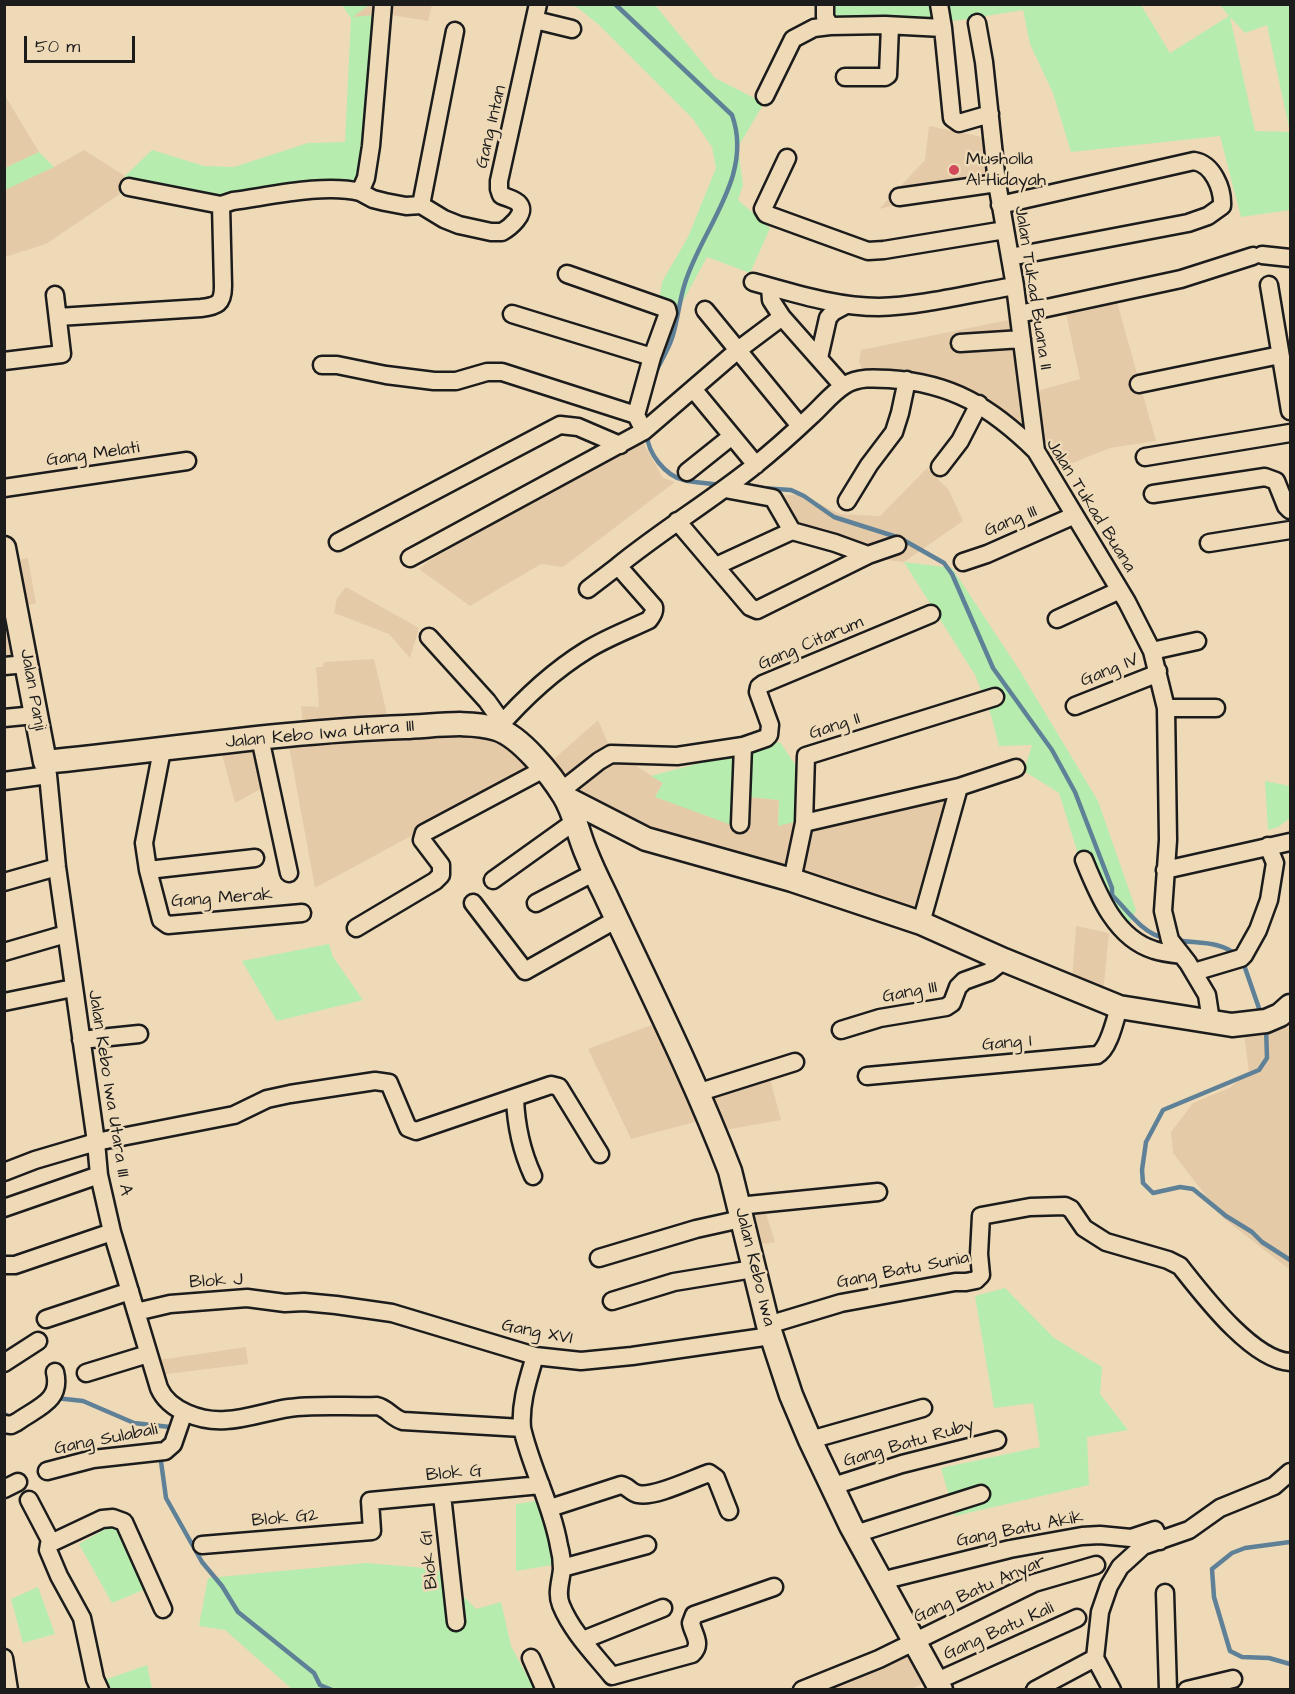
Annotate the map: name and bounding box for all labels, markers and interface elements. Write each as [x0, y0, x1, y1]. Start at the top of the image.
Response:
scale bar [27, 24, 138, 62]
text: 50 m [35, 34, 80, 59]
street label: Gang Intan [472, 84, 512, 170]
place label: Musholla Al-Hidayah [966, 149, 1046, 192]
marker: Musholla Al-Hidayah [947, 163, 961, 177]
street label: Jalan Tukad Buana II [1008, 204, 1056, 372]
street label: Jalan Tukad Buana [1040, 435, 1140, 577]
street label: Gang Melati [45, 438, 141, 472]
street label: Gang III [981, 501, 1041, 543]
street label: Gang Citarum [755, 612, 867, 676]
street label: Jalan Panji [14, 648, 50, 732]
street label: Gang IV [1078, 650, 1142, 692]
street label: Gang II [807, 709, 863, 745]
street label: Jalan Kebo Iwa Utara III [225, 716, 415, 754]
street label: Gang Merak [170, 885, 274, 913]
street label: Gang III [881, 977, 939, 1009]
street label: Jalan Kebo Iwa Utara III A [82, 988, 136, 1198]
street label: Gang I [981, 1031, 1033, 1057]
street label: Jalan Kebo Iwa [729, 1205, 779, 1329]
street label: Gang Batu Sunia [835, 1248, 971, 1294]
street label: Blok J [189, 1270, 243, 1294]
street label: Gang XVI [500, 1316, 574, 1350]
street label: Gang Batu Ruby [841, 1415, 977, 1473]
street label: Gang Sulabali [53, 1419, 159, 1461]
street label: Blok G [425, 1461, 483, 1487]
street label: Blok G2 [251, 1505, 319, 1533]
street label: Gang Batu Akik [955, 1507, 1085, 1553]
street label: Blok G1 [416, 1530, 444, 1590]
street label: Gang Batu Anyar [911, 1551, 1049, 1629]
street label: Gang Batu Kali [941, 1598, 1057, 1666]

